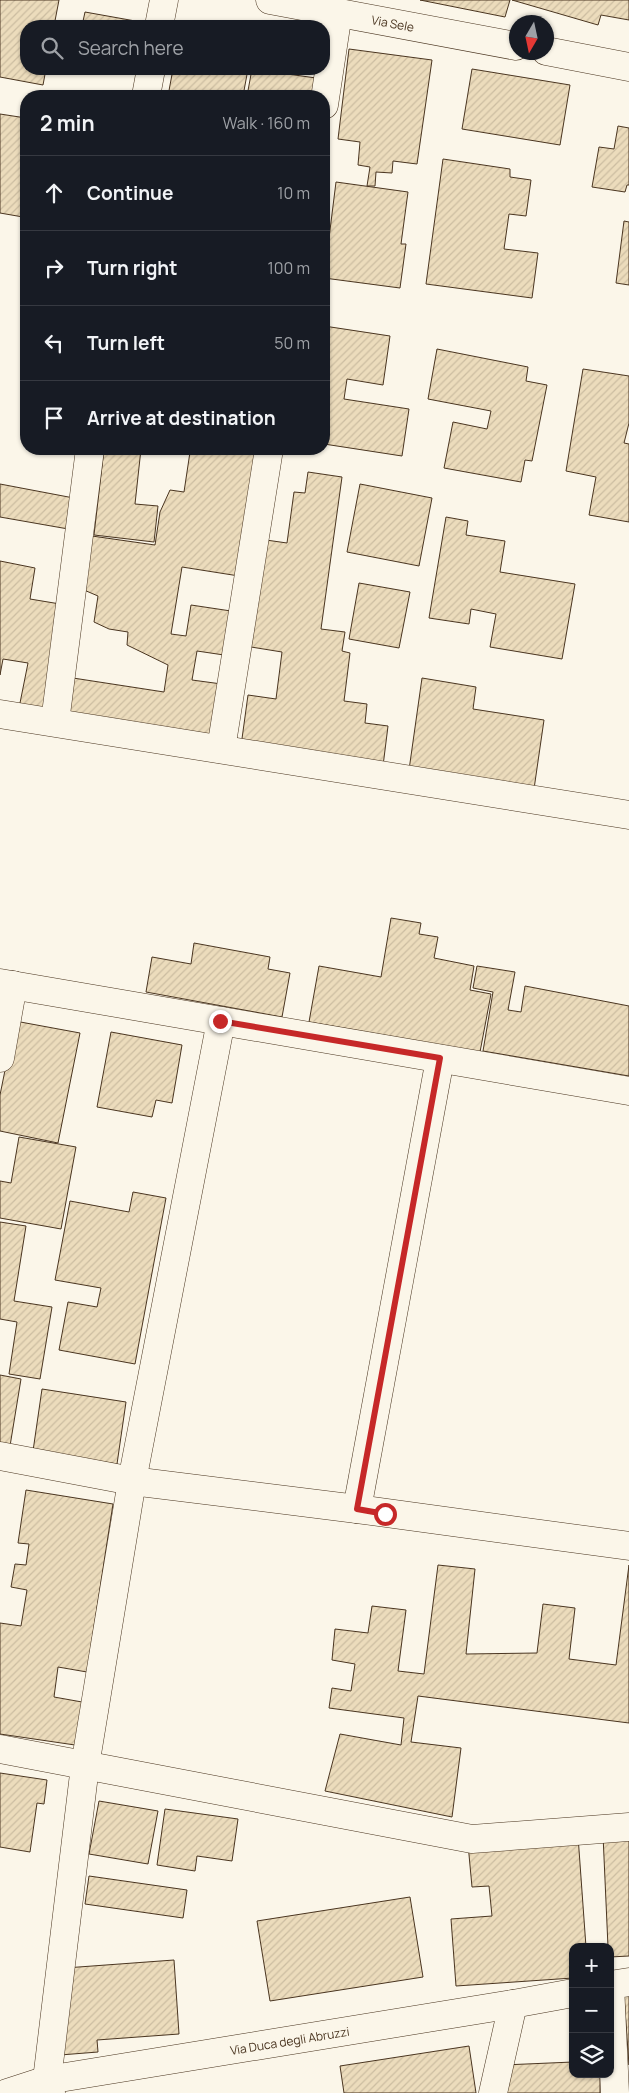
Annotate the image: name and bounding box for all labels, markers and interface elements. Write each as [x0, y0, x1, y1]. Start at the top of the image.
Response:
street label: Via Sele [370, 11, 416, 35]
north arrow [509, 15, 554, 60]
search box [20, 20, 330, 75]
icon: search [38, 34, 66, 62]
text: Search here [78, 35, 184, 61]
text: 2 min [40, 109, 95, 137]
text: Walk · 160 m [222, 112, 310, 134]
icon: ahead [40, 179, 68, 207]
text: Continue [87, 180, 173, 206]
text: 10 m [277, 182, 310, 204]
icon: right [40, 254, 68, 282]
text: Turn right [87, 255, 177, 281]
text: 100 m [267, 257, 310, 279]
icon: left [40, 329, 68, 357]
text: Turn left [87, 330, 165, 356]
text: 50 m [274, 332, 310, 354]
icon: arrive [40, 404, 68, 432]
text: Arrive at destination [87, 405, 276, 431]
route end [209, 1010, 232, 1033]
route start [374, 1503, 397, 1526]
map controls [569, 1943, 614, 2078]
button: + [569, 1943, 614, 1988]
button: − [569, 1988, 614, 2033]
street label: Via Duca degli Abruzzi [229, 2022, 351, 2059]
button: layers [569, 2033, 614, 2078]

